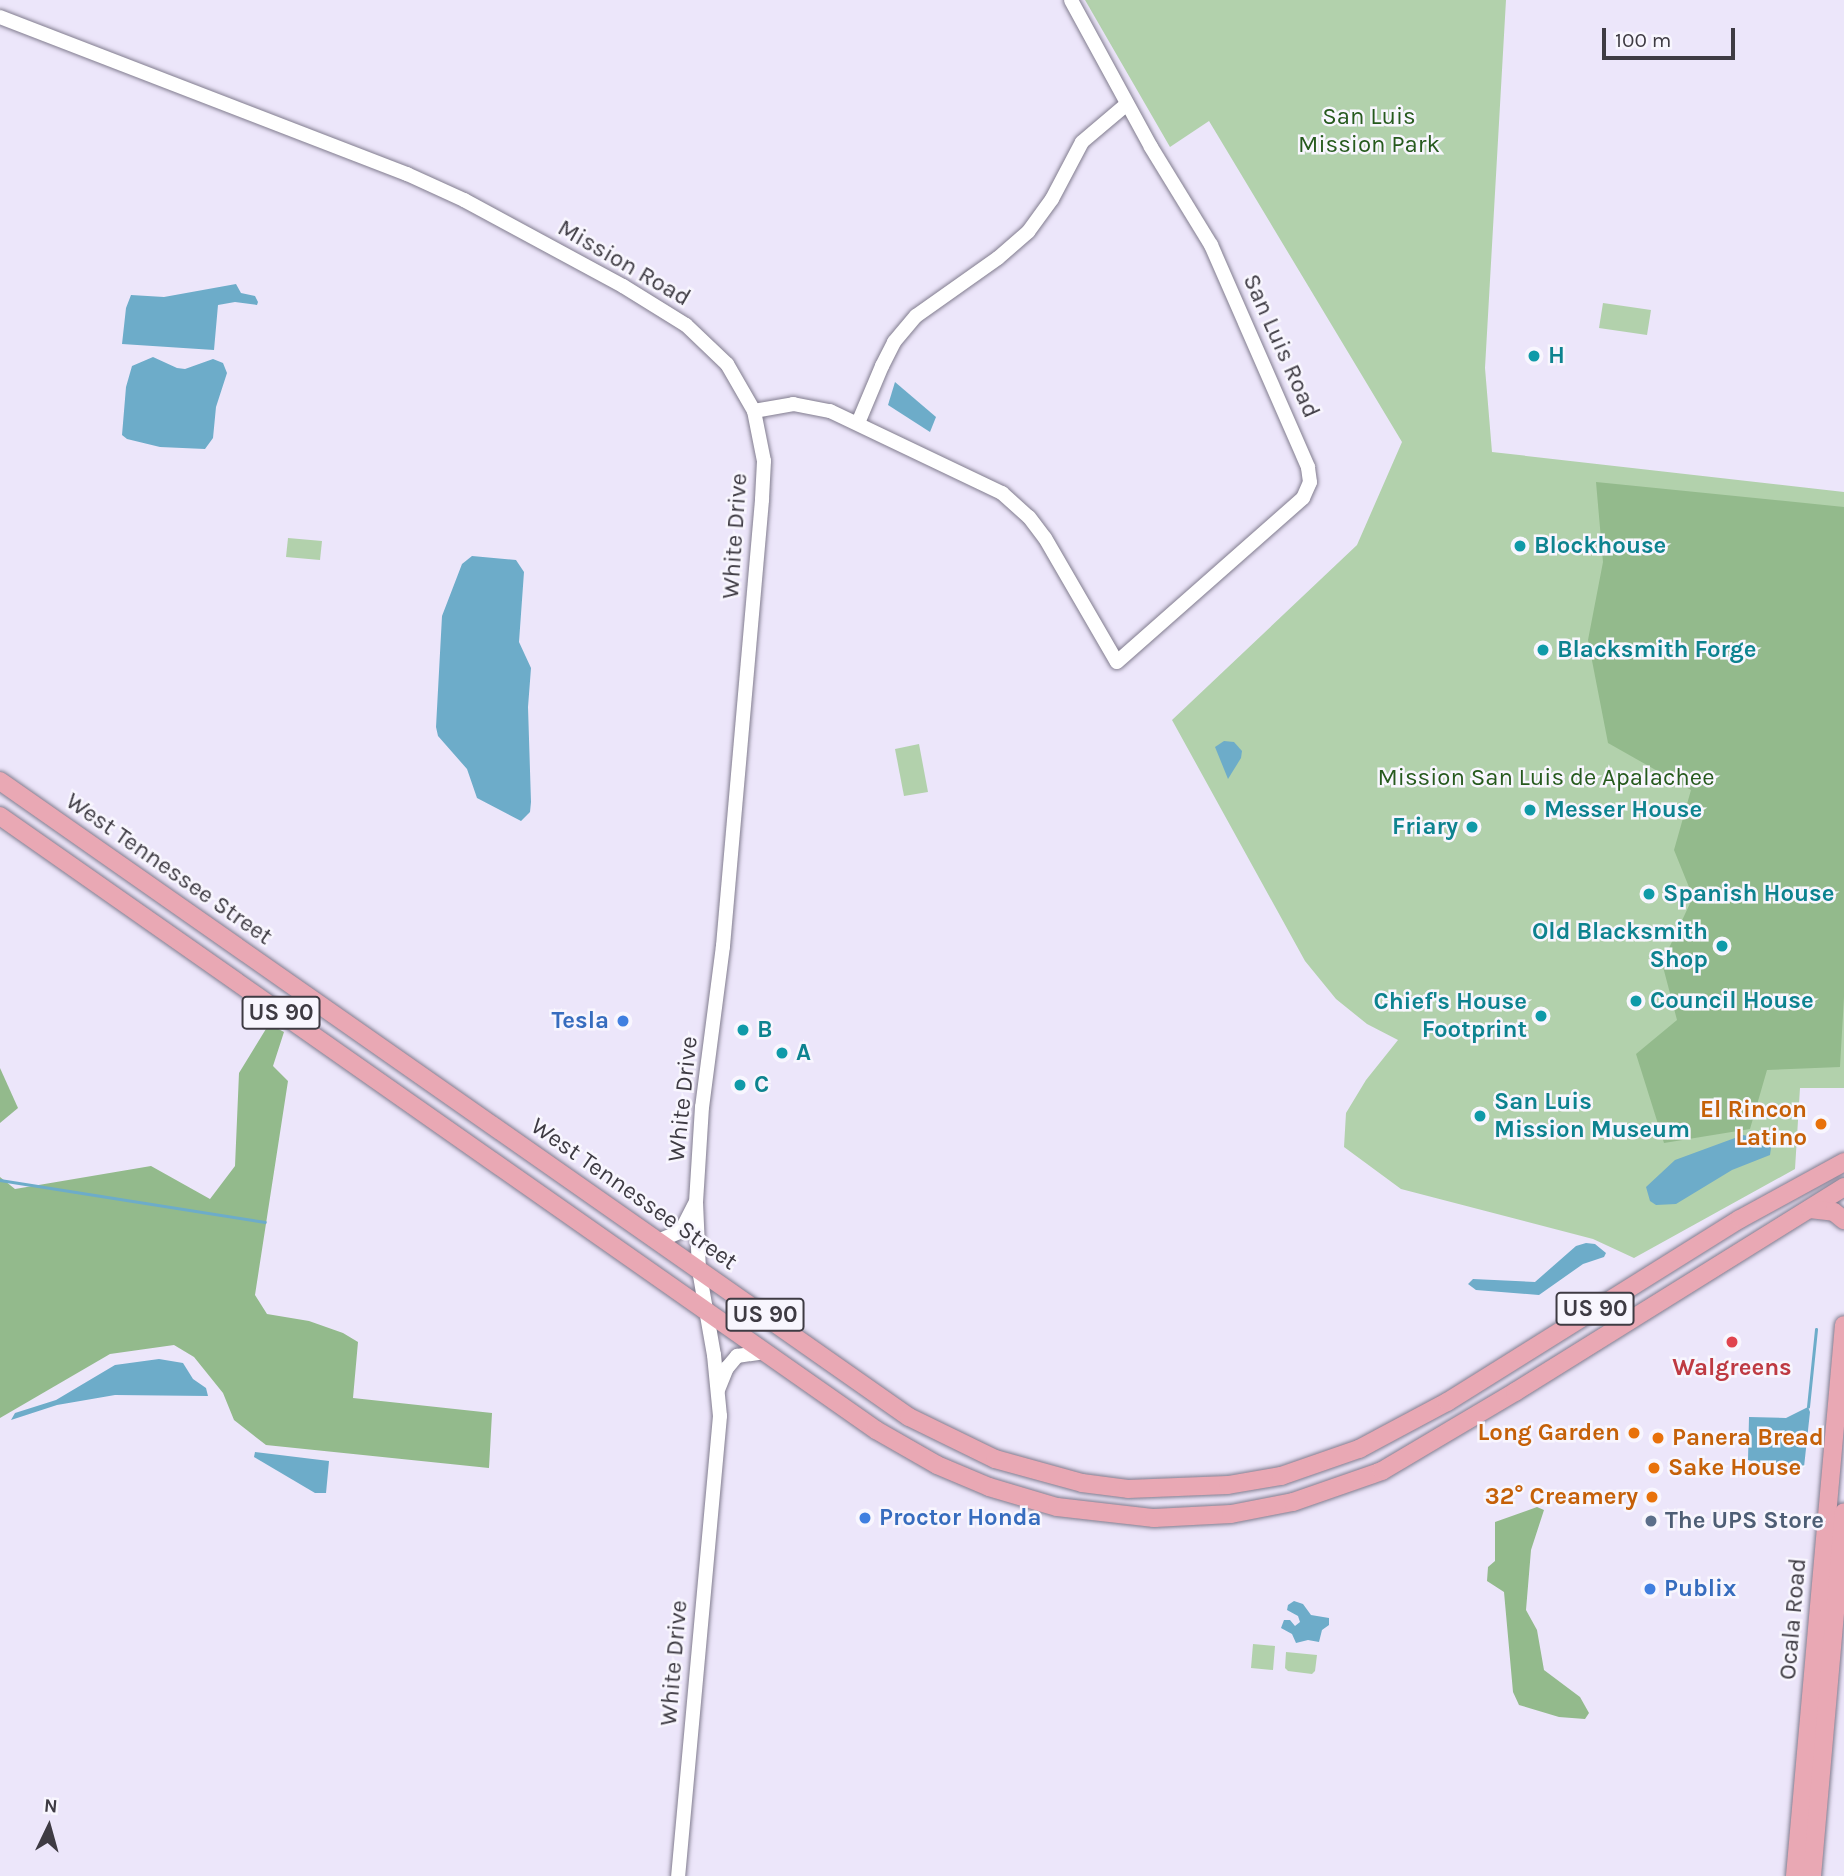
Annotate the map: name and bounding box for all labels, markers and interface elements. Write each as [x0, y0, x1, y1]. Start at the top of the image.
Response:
scale bar [1606, 14, 1739, 58]
text: 100 m [1615, 28, 1672, 52]
park label: San Luis Mission Park [1298, 103, 1440, 159]
street label: Mission Road [553, 213, 695, 313]
street label: San Luis Road [1236, 270, 1326, 422]
place label: H [1548, 342, 1565, 370]
marker: H [1526, 348, 1542, 364]
street label: White Drive [716, 472, 754, 600]
place label: Blockhouse [1534, 532, 1666, 560]
marker: Blockhouse [1512, 538, 1528, 554]
place label: Blacksmith Forge [1557, 636, 1756, 664]
marker: Blacksmith Forge [1535, 642, 1551, 658]
park label: Mission San Luis de Apalachee [1378, 764, 1714, 792]
street label: West Tennessee Street [60, 787, 278, 951]
place label: Messer House [1544, 796, 1702, 824]
marker: Messer House [1522, 802, 1538, 818]
place label: Friary [1392, 813, 1458, 841]
marker: Friary [1464, 819, 1480, 835]
place label: Spanish House [1663, 880, 1834, 908]
marker: Spanish House [1641, 886, 1657, 902]
place label: Old Blacksmith Shop [1532, 918, 1708, 974]
marker: Old Blacksmith Shop [1714, 938, 1730, 954]
place label: Council House [1650, 987, 1814, 1015]
place label: Chief's House Footprint [1373, 988, 1527, 1044]
marker: Council House [1628, 993, 1644, 1009]
road number: US 90 [241, 994, 321, 1032]
place label: Tesla [552, 1007, 609, 1035]
marker: Chief's House Footprint [1533, 1008, 1549, 1024]
marker: Tesla [615, 1013, 631, 1029]
place label: B [757, 1016, 773, 1044]
marker: B [735, 1022, 751, 1038]
street label: White Drive [662, 1035, 704, 1163]
place label: A [796, 1039, 811, 1067]
marker: A [774, 1045, 790, 1061]
place label: C [754, 1071, 769, 1099]
marker: C [732, 1077, 748, 1093]
place label: San Luis Mission Museum [1494, 1088, 1690, 1144]
place label: El Rincon Latino [1700, 1096, 1807, 1152]
marker: San Luis Mission Museum [1472, 1108, 1488, 1124]
street label: West Tennessee Street [525, 1112, 743, 1276]
marker: El Rincon Latino [1813, 1116, 1829, 1132]
road number: US 90 [1555, 1290, 1635, 1328]
road number: US 90 [725, 1296, 805, 1334]
marker: Walgreens [1724, 1334, 1740, 1350]
place label: Walgreens [1672, 1354, 1792, 1382]
place label: Long Garden [1477, 1419, 1620, 1447]
place label: Panera Bread [1672, 1424, 1824, 1452]
marker: Long Garden [1626, 1425, 1642, 1441]
marker: Panera Bread [1650, 1430, 1666, 1446]
place label: Sake House [1668, 1454, 1801, 1482]
marker: Sake House [1646, 1460, 1662, 1476]
place label: 32° Creamery [1485, 1483, 1638, 1511]
marker: 32° Creamery [1644, 1489, 1660, 1505]
place label: Proctor Honda [879, 1504, 1041, 1532]
place label: The UPS Store [1665, 1507, 1824, 1535]
marker: Proctor Honda [857, 1510, 873, 1526]
marker: The UPS Store [1643, 1513, 1659, 1529]
street label: Ocala Road [1773, 1557, 1813, 1681]
place label: Publix [1664, 1575, 1736, 1603]
marker: Publix [1642, 1581, 1658, 1597]
street label: White Drive [654, 1599, 694, 1727]
north arrow [14, 1792, 84, 1862]
text: N [43, 1795, 59, 1818]

